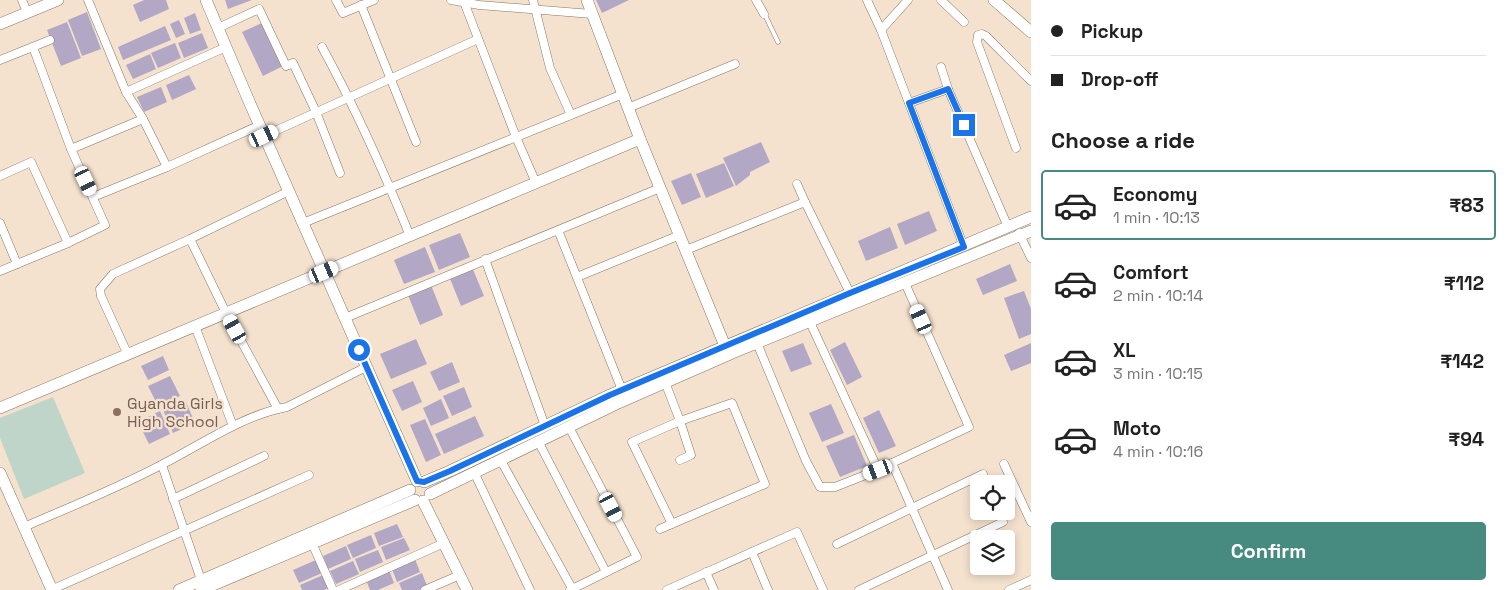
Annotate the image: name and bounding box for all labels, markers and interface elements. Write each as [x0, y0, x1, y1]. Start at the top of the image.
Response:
text: Pickup [1081, 19, 1143, 44]
text: Drop-off [1081, 67, 1159, 92]
route end [953, 114, 975, 136]
car [247, 123, 280, 149]
text: Choose a ride [1051, 126, 1195, 154]
car [72, 164, 99, 198]
text: Economy [1113, 182, 1197, 207]
icon: car [1053, 183, 1098, 228]
text: ₹83 [1449, 193, 1484, 218]
text: 1 min · 10:13 [1113, 207, 1200, 228]
car [307, 259, 340, 285]
text: Comfort [1113, 260, 1189, 285]
icon: car [1053, 261, 1098, 306]
text: ₹112 [1444, 271, 1484, 296]
text: 2 min · 10:14 [1113, 285, 1203, 306]
car [908, 302, 933, 336]
car [221, 312, 248, 346]
text: XL [1113, 338, 1136, 363]
route start [348, 339, 370, 361]
icon: car [1053, 339, 1098, 384]
text: ₹142 [1440, 349, 1484, 374]
text: 3 min · 10:15 [1113, 363, 1203, 384]
place label: Gyanda Girls High School [127, 393, 223, 432]
marker: Gyanda Girls High School [111, 406, 123, 418]
text: Moto [1113, 416, 1161, 441]
icon: car [1053, 417, 1098, 462]
text: ₹94 [1448, 427, 1484, 452]
text: 4 min · 10:16 [1113, 441, 1203, 462]
car [861, 458, 894, 482]
map controls [970, 475, 1015, 575]
button: locate [970, 475, 1015, 520]
car [597, 490, 624, 524]
button: Confirm [1051, 522, 1486, 580]
button: layers [970, 530, 1015, 575]

